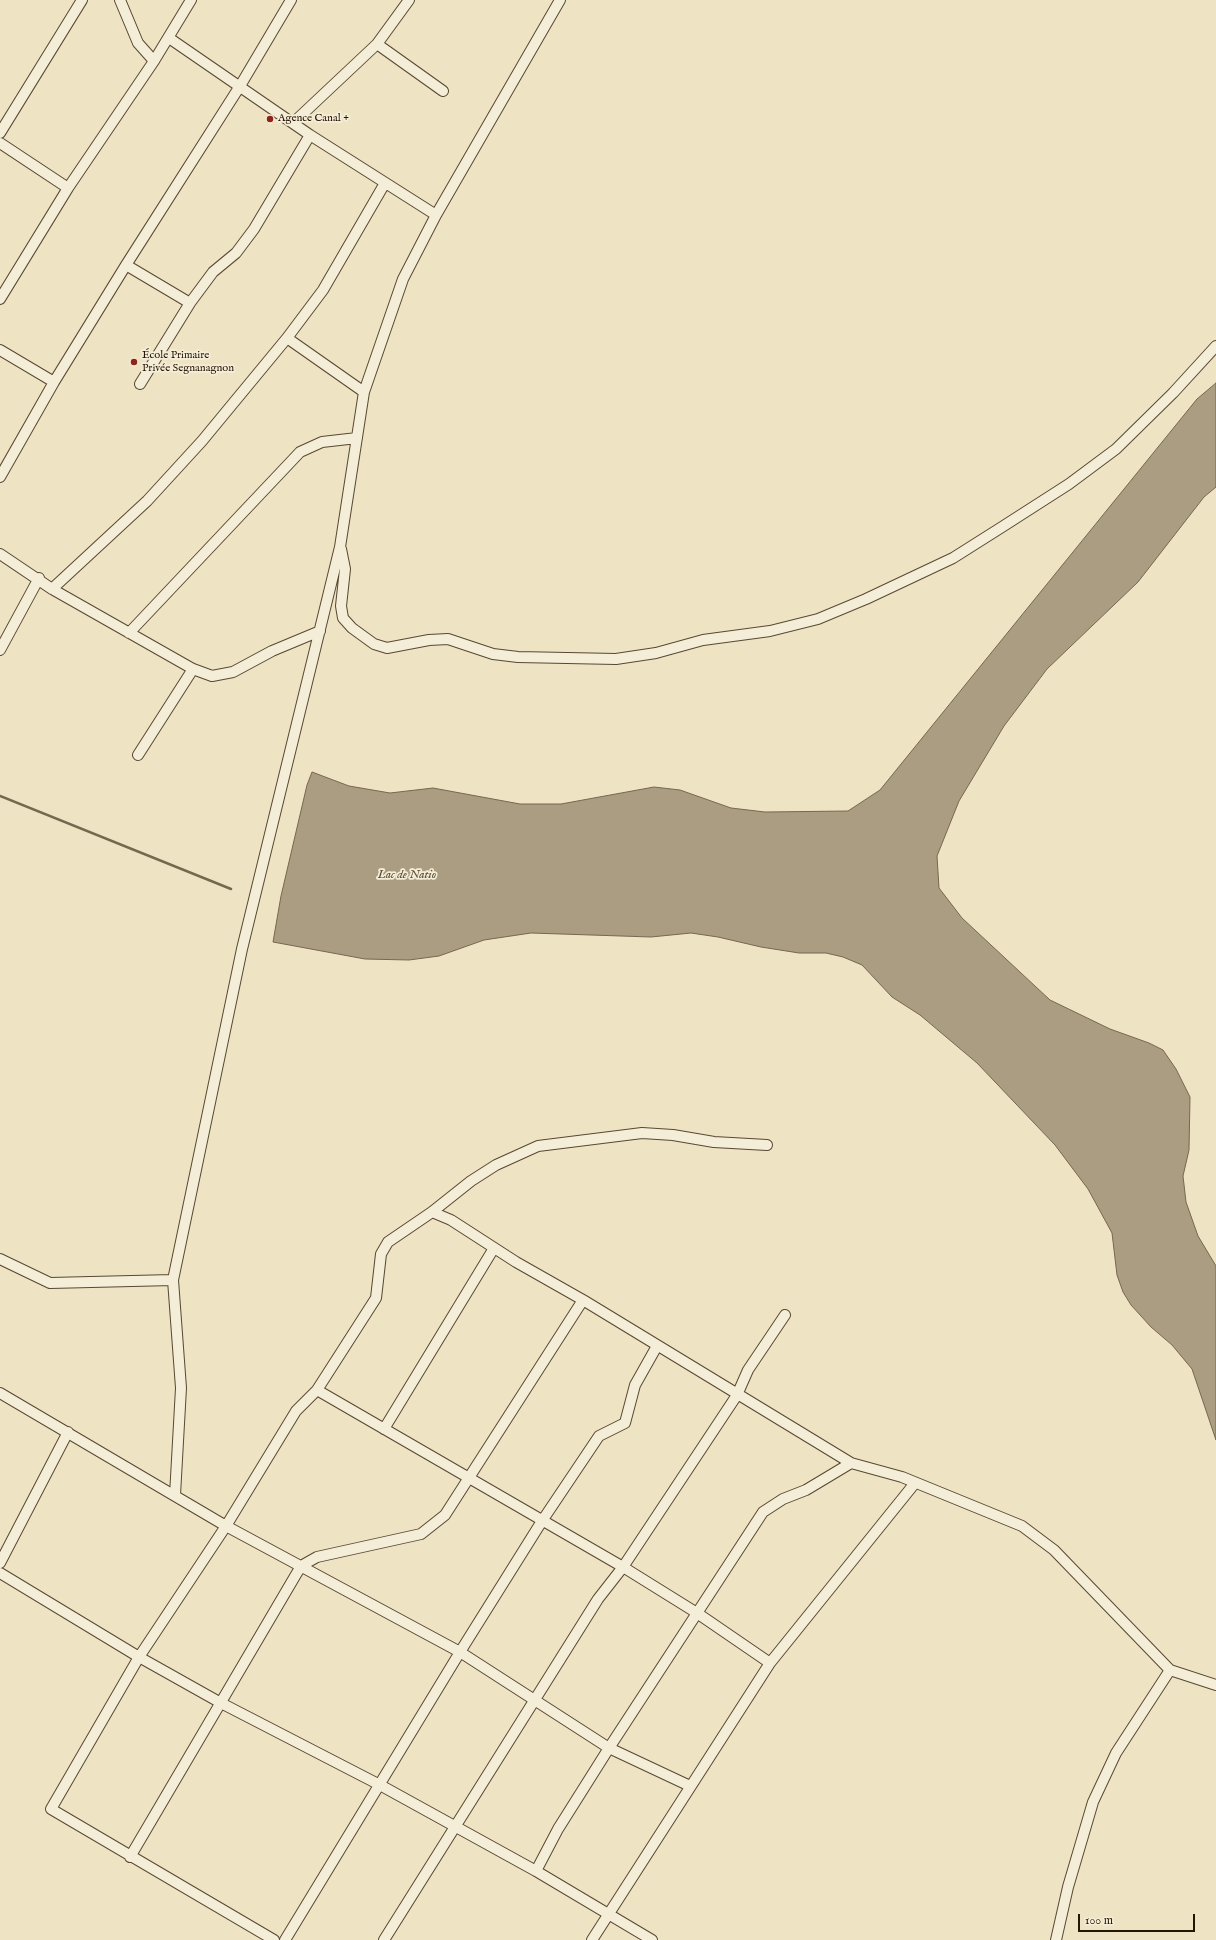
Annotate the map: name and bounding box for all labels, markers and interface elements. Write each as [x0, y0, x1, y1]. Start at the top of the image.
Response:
place label: Agence Canal + [278, 112, 349, 126]
marker: Agence Canal + [265, 114, 275, 124]
place label: École Primaire Privée Segnanagnon [142, 349, 234, 375]
marker: École Primaire Privée Segnanagnon [129, 357, 139, 367]
water label: Lac de Natio [378, 869, 436, 883]
scale bar [1080, 1906, 1197, 1932]
text: 100 m [1085, 1913, 1113, 1928]

